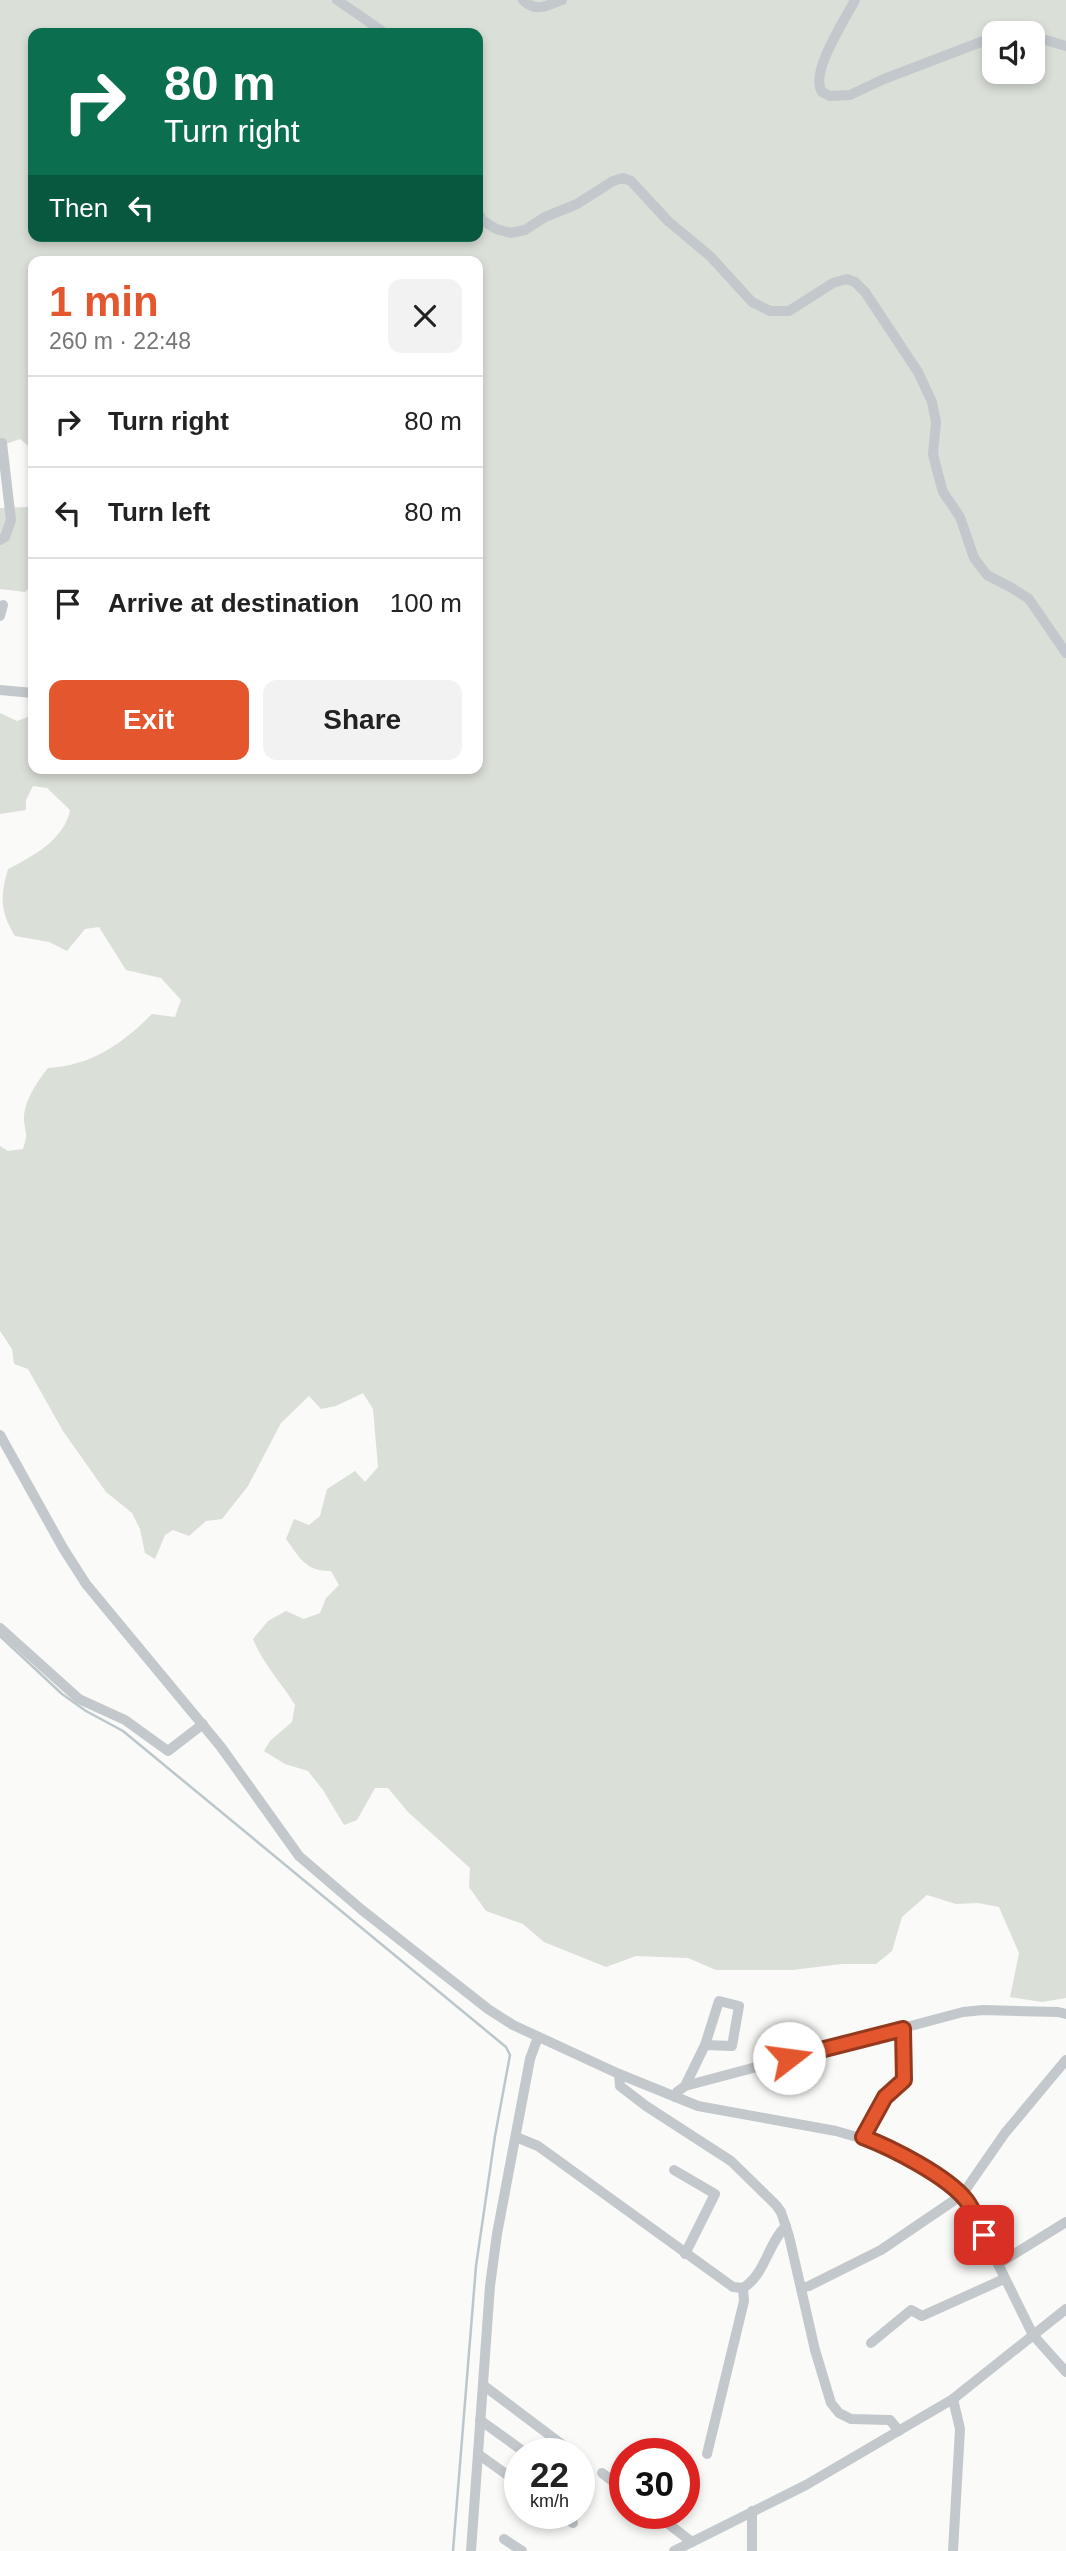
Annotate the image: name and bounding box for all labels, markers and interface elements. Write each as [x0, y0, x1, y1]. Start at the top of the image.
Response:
map controls [982, 21, 1045, 84]
button: sound [982, 21, 1045, 84]
icon: right [49, 56, 140, 147]
text: 80 m [164, 56, 276, 110]
text: Turn right [164, 113, 300, 149]
icon: left [122, 189, 160, 227]
text: Then [49, 193, 108, 223]
text: 1 min [49, 278, 159, 325]
button: close [388, 279, 462, 353]
text: 260 m · 22:48 [49, 328, 191, 354]
icon: right [49, 403, 87, 441]
text: Turn right [108, 406, 229, 436]
text: 80 m [404, 406, 462, 436]
icon: left [49, 494, 87, 532]
text: Turn left [108, 497, 210, 527]
text: 80 m [404, 497, 462, 527]
icon: arrive [49, 585, 87, 623]
text: Arrive at destination [108, 588, 359, 618]
text: 100 m [390, 588, 462, 618]
button: Exit [49, 680, 249, 760]
button: Share [263, 680, 462, 760]
position arrow [752, 2021, 826, 2095]
pin [954, 2205, 1014, 2265]
icon: arrive [965, 2216, 1003, 2254]
speed limit sign: 30 [609, 2438, 700, 2529]
text: 22 [530, 2455, 569, 2494]
text: km/h [530, 2491, 569, 2511]

